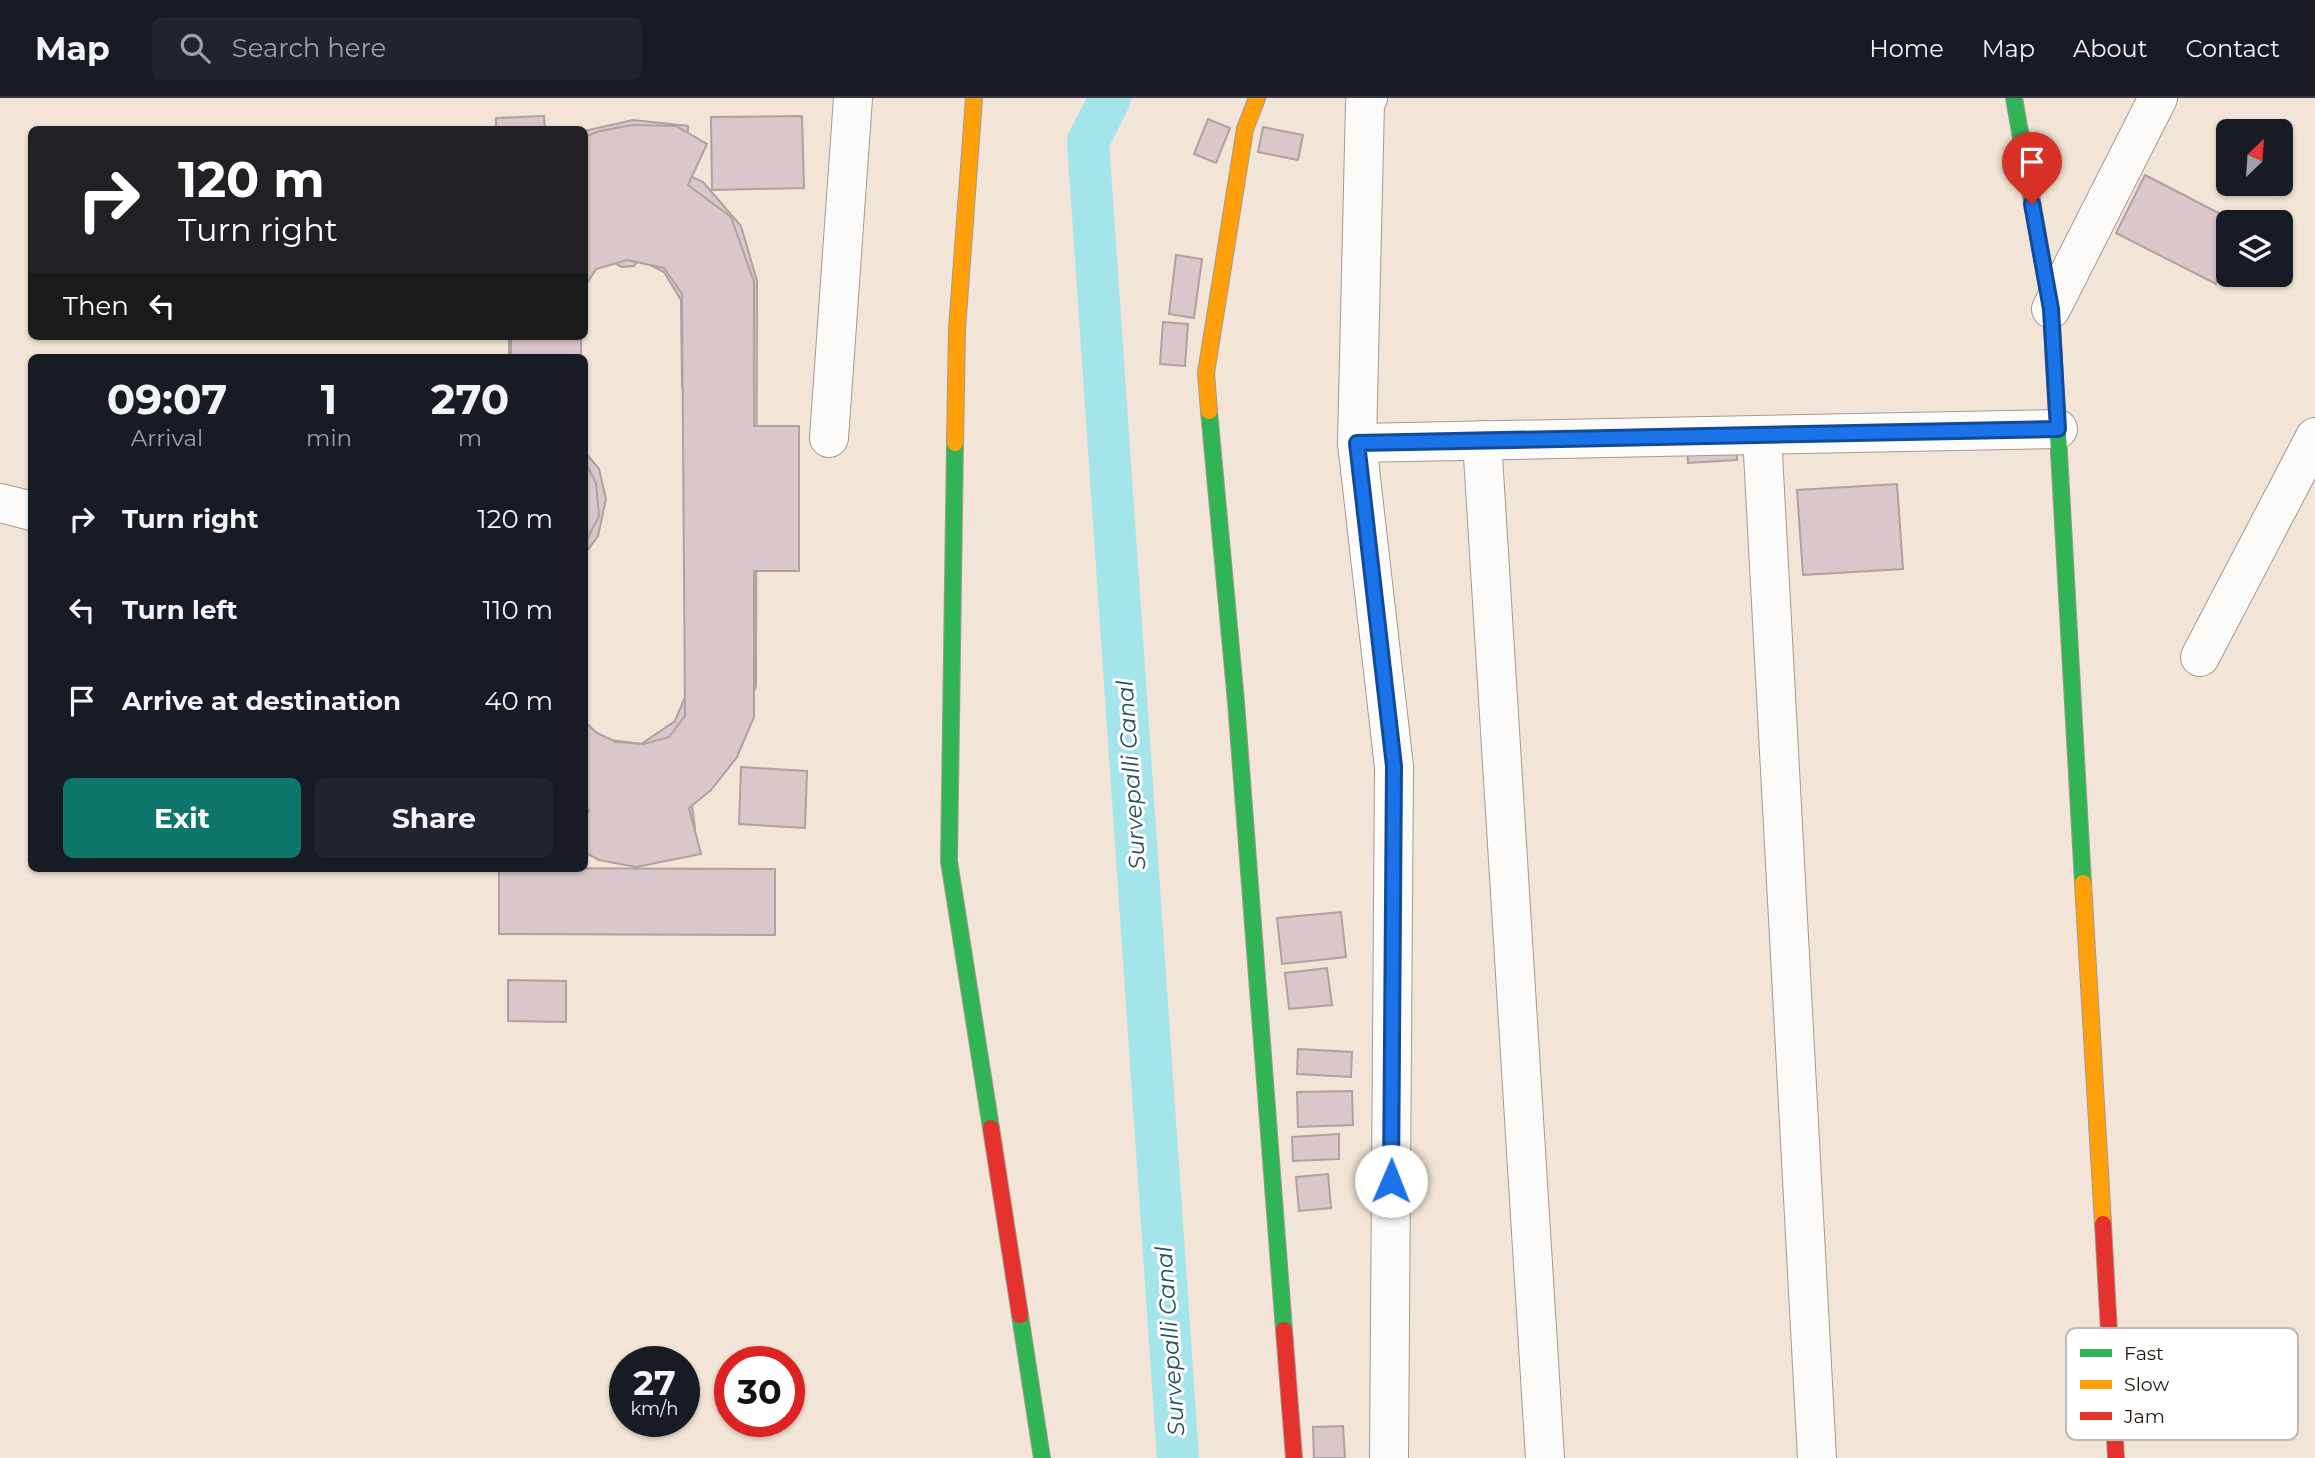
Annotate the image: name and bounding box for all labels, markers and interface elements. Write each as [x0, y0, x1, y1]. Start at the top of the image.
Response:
search box [152, 17, 642, 80]
text: Map [35, 28, 110, 68]
icon: search [176, 29, 214, 67]
text: Search here [232, 32, 386, 64]
text: Home [1869, 34, 1944, 63]
text: Map [1982, 34, 2035, 63]
text: About [2073, 34, 2147, 63]
text: Contact [2185, 34, 2280, 63]
north arrow [2216, 119, 2292, 196]
map controls [2216, 119, 2293, 287]
pin [2002, 132, 2062, 204]
icon: arrive [2013, 143, 2051, 181]
text: 120 m [178, 150, 325, 209]
icon: right [63, 154, 154, 245]
text: Turn right [178, 210, 338, 249]
button: layers [2216, 210, 2293, 287]
icon: left [143, 287, 181, 325]
text: Then [63, 290, 129, 322]
text: 09:07 [107, 373, 227, 425]
text: 1 [321, 373, 337, 425]
text: 270 [431, 373, 509, 425]
text: Arrival [131, 424, 203, 452]
text: min [306, 424, 352, 452]
text: m [458, 424, 482, 452]
icon: right [63, 500, 101, 538]
text: Turn right [122, 503, 258, 535]
text: 120 m [477, 503, 553, 535]
icon: left [63, 591, 101, 629]
text: Turn left [122, 594, 238, 626]
text: 110 m [483, 594, 553, 626]
water label: Survepalli Canal [1110, 679, 1152, 871]
icon: arrive [63, 682, 101, 720]
text: Arrive at destination [122, 685, 401, 717]
text: 40 m [484, 685, 553, 717]
button: Exit [63, 778, 301, 858]
button: Share [315, 778, 553, 858]
position arrow [1354, 1144, 1428, 1218]
water label: Survepalli Canal [1149, 1245, 1191, 1437]
legend [2066, 1328, 2298, 1440]
text: Fast [2124, 1342, 2164, 1365]
speed limit sign: 30 [714, 1346, 805, 1437]
text: 27 [633, 1361, 676, 1404]
text: Slow [2124, 1373, 2169, 1396]
text: km/h [630, 1398, 679, 1420]
text: Jam [2123, 1405, 2165, 1428]

